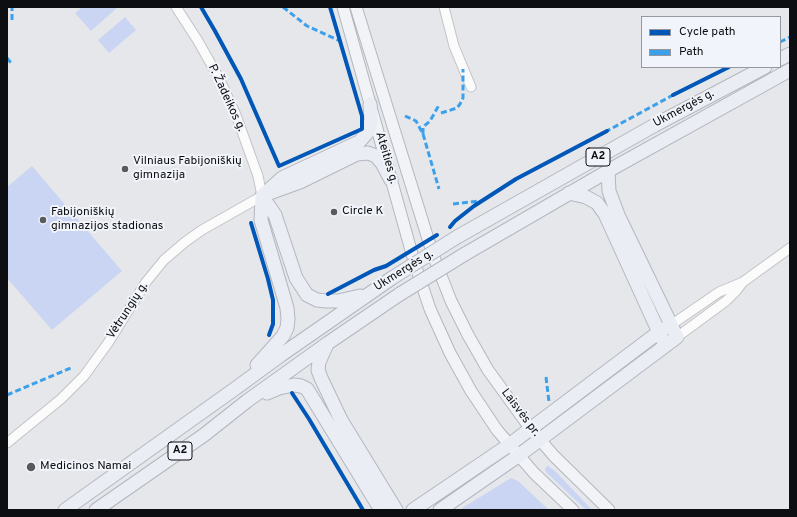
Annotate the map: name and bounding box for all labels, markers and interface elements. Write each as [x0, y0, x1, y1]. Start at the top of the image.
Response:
legend [641, 16, 781, 68]
text: Cycle path [679, 24, 736, 40]
text: Path [679, 44, 704, 60]
street label: P. Žadeikos g. [204, 62, 248, 134]
street label: Ukmergės g. [651, 87, 717, 131]
street label: Ateities g. [372, 130, 400, 186]
road number: A2 [586, 148, 610, 166]
place label: Vilniaus Fabijoniškių gimnazija [133, 155, 242, 183]
marker: Vilniaus Fabijoniškių gimnazija [120, 164, 130, 174]
place label: Circle K [342, 205, 384, 219]
place label: Fabijoniškių gimnazijos stadionas [51, 206, 163, 234]
marker: Circle K [329, 207, 339, 217]
marker: Fabijoniškių gimnazijos stadionas [38, 215, 48, 225]
street label: Ukmergės g. [372, 247, 436, 295]
street label: Vėtrungių g. [104, 280, 152, 342]
street label: Laisvės pr. [497, 386, 543, 440]
road number: A2 [168, 442, 192, 460]
place label: Medicinos Namai [40, 460, 131, 474]
marker: Medicinos Namai [25, 461, 37, 473]

